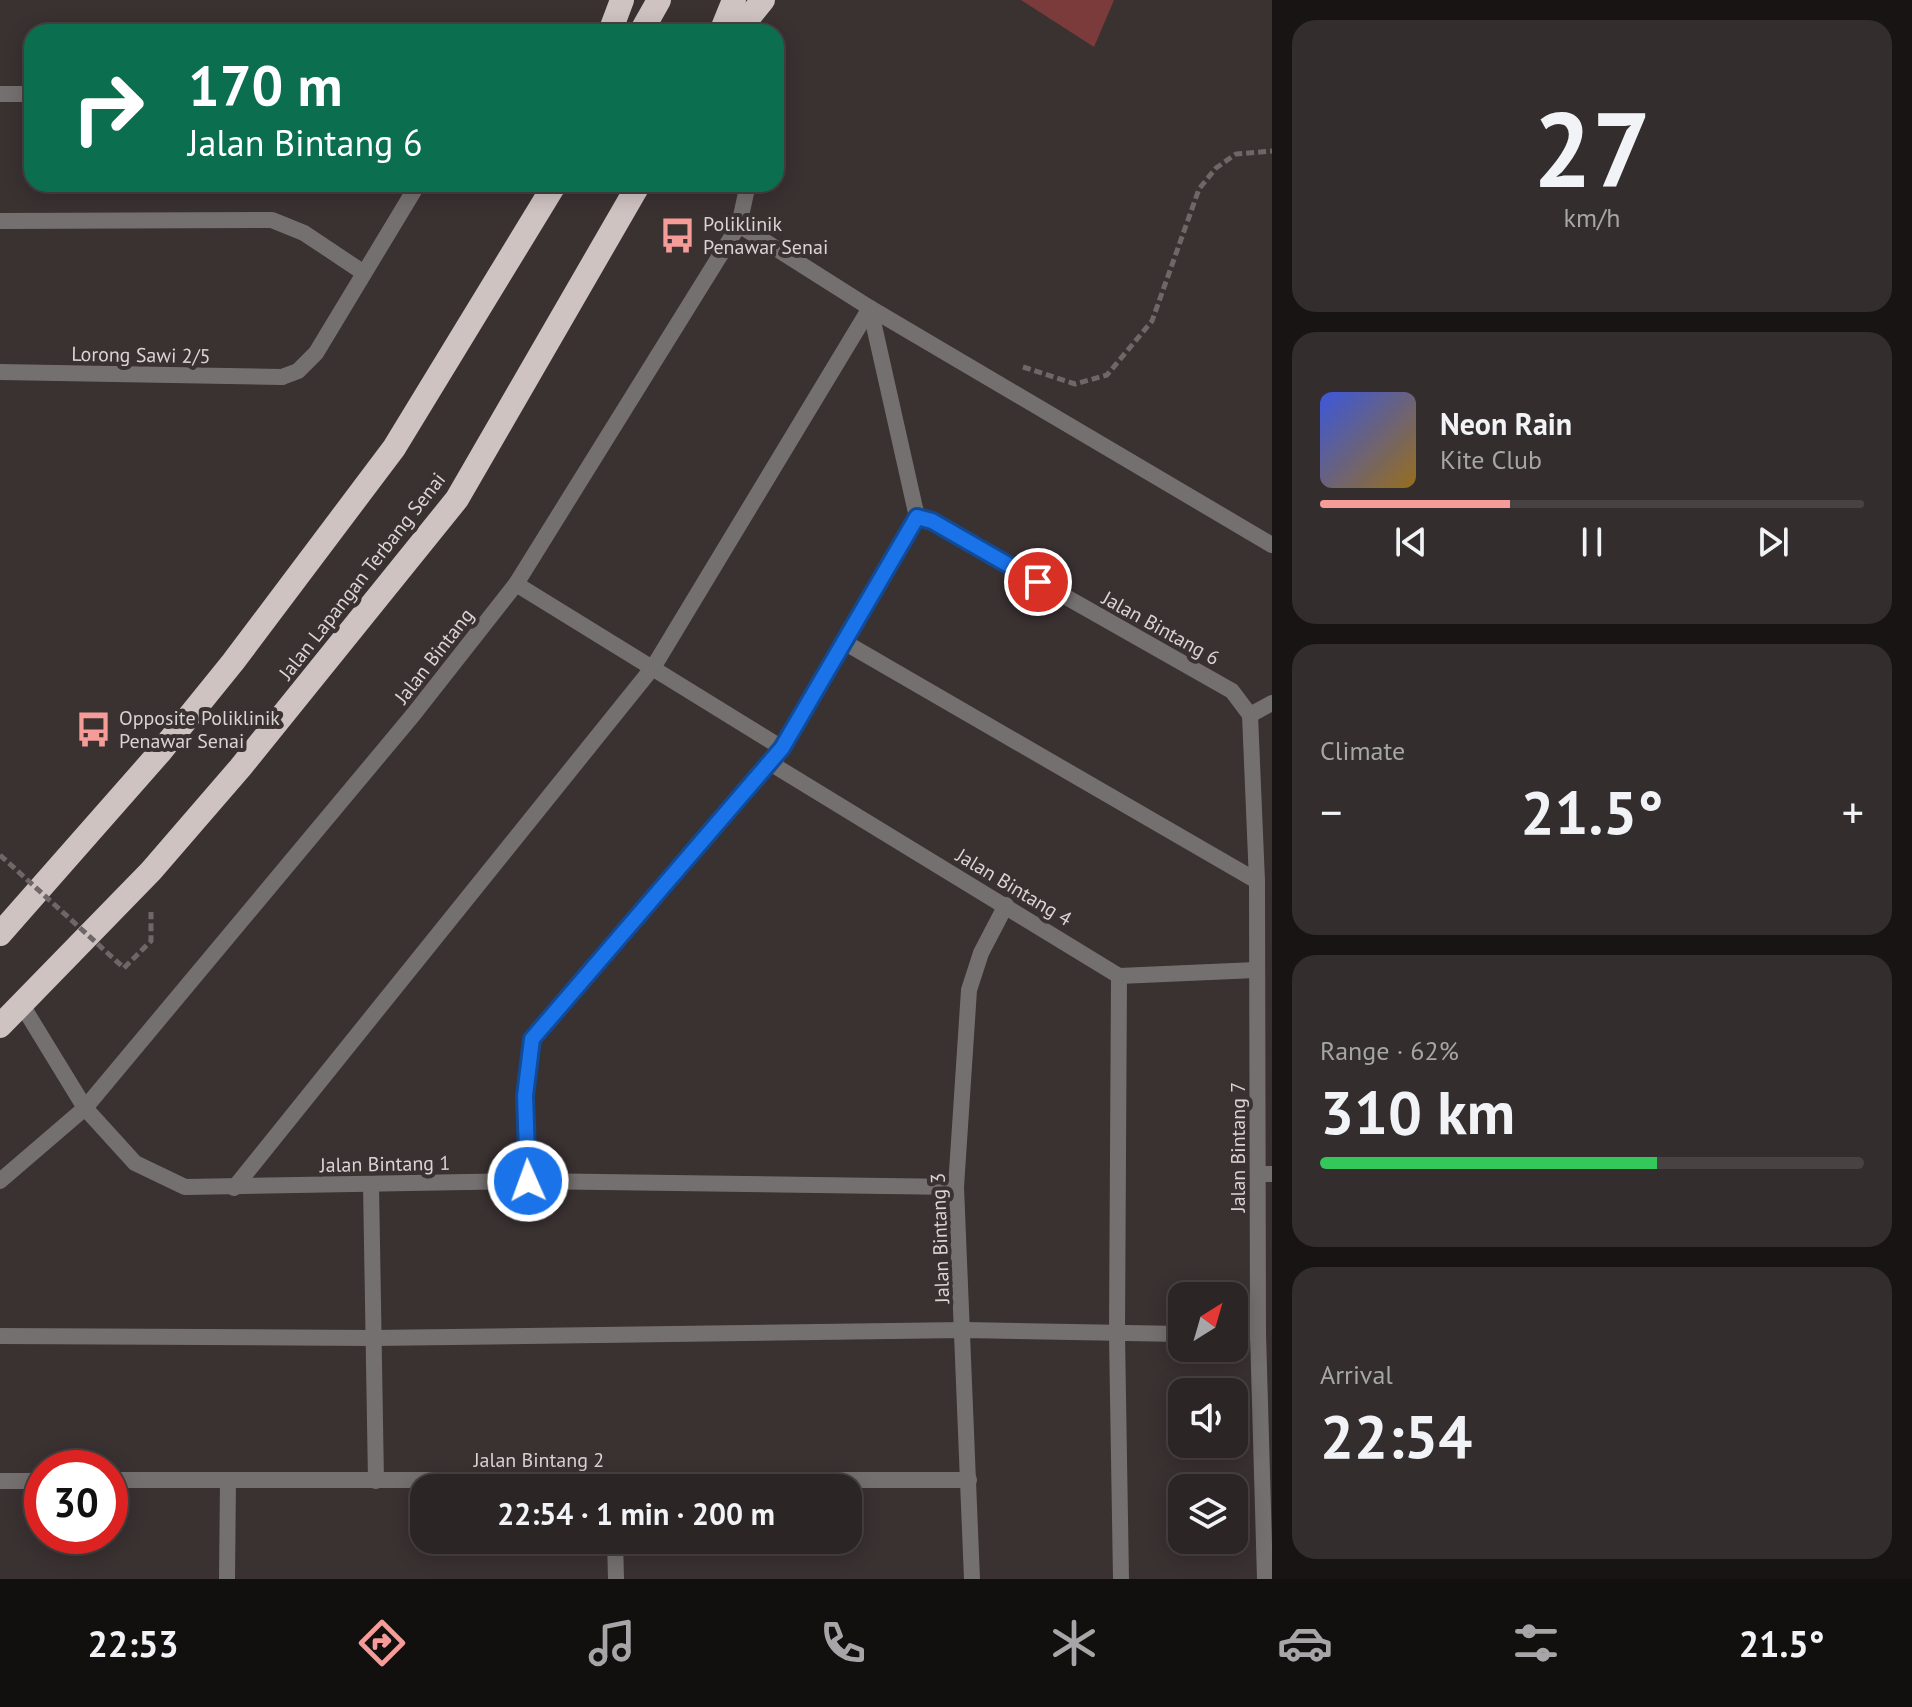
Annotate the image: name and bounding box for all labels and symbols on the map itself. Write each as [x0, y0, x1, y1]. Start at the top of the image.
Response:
place label: Poliklinik Penawar Senai [703, 211, 828, 260]
bus stop icon: Poliklinik Penawar Senai [658, 217, 696, 255]
street label: Lorong Sawi 2/5 [71, 341, 211, 369]
street label: Jalan Lapangan Terbang Senai [272, 467, 451, 686]
pin [1004, 548, 1072, 616]
street label: Jalan Bintang 6 [1097, 585, 1224, 671]
street label: Jalan Bintang [388, 603, 479, 710]
place label: Opposite Poliklinik Penawar Senai [119, 705, 280, 754]
bus stop icon: Opposite Poliklinik Penawar Senai [74, 710, 112, 748]
street label: Jalan Bintang 4 [951, 842, 1077, 932]
street label: Jalan Bintang 7 [1225, 1082, 1251, 1213]
position arrow [486, 1139, 570, 1223]
street label: Jalan Bintang 1 [319, 1150, 450, 1178]
street label: Jalan Bintang 3 [925, 1172, 955, 1305]
north arrow [1168, 1282, 1248, 1362]
street label: Jalan Bintang 2 [473, 1447, 604, 1473]
speed limit sign: 30 [24, 1450, 128, 1554]

